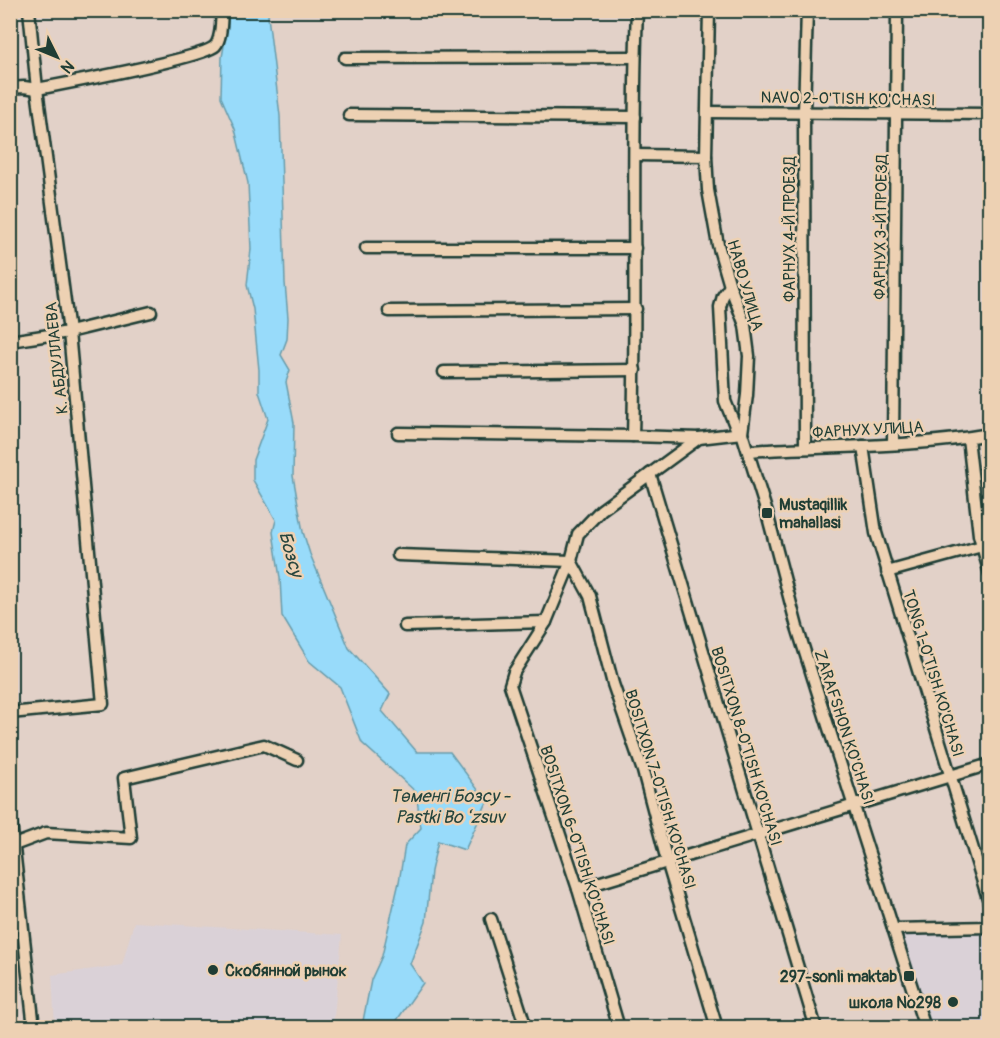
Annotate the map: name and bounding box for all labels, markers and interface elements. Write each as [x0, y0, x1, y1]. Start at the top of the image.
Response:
north arrow [27, 27, 87, 87]
text: N [56, 56, 78, 77]
street label: NAVO 2-O'TISH KO'CHASI [760, 87, 936, 111]
street label: ФАРНУХ 3-Й ПРОЕЗД [870, 154, 892, 300]
street label: ФАРНУХ 4-Й ПРОЕЗД [780, 156, 800, 302]
street label: НАВО УЛИЦА [723, 237, 768, 333]
street label: К. АБДУЛЛАЕВА [41, 301, 73, 415]
street label: ФАРНУХ УЛИЦА [812, 417, 924, 443]
place label: Mustaqillik mahallasi [779, 495, 847, 533]
marker: Mustaqillik mahallasi [760, 506, 774, 520]
water label: Бозсу [273, 529, 309, 582]
street label: TONG 1-O'TISH KO'CHASI [898, 587, 968, 759]
street label: BOSITXON 8-O'TISH KO'CHASI [706, 644, 786, 848]
street label: ZARAFSHON KO'CHASI [810, 647, 879, 807]
street label: BOSITXON 7-O'TISH KO'CHASI [620, 687, 700, 891]
street label: BOSITXON 6-O'TISH KO'CHASI [535, 743, 619, 948]
water label: Төменгі Бозсу - Pastki Boʻzsuv [390, 785, 512, 829]
place label: Скобянной рынок [225, 961, 347, 981]
marker: Скобянной рынок [206, 963, 220, 977]
place label: 297-sonli maktab [780, 967, 897, 987]
marker: 297-sonli maktab [902, 969, 916, 983]
place label: школа №298 [849, 993, 941, 1013]
marker: школа №298 [946, 995, 960, 1009]

